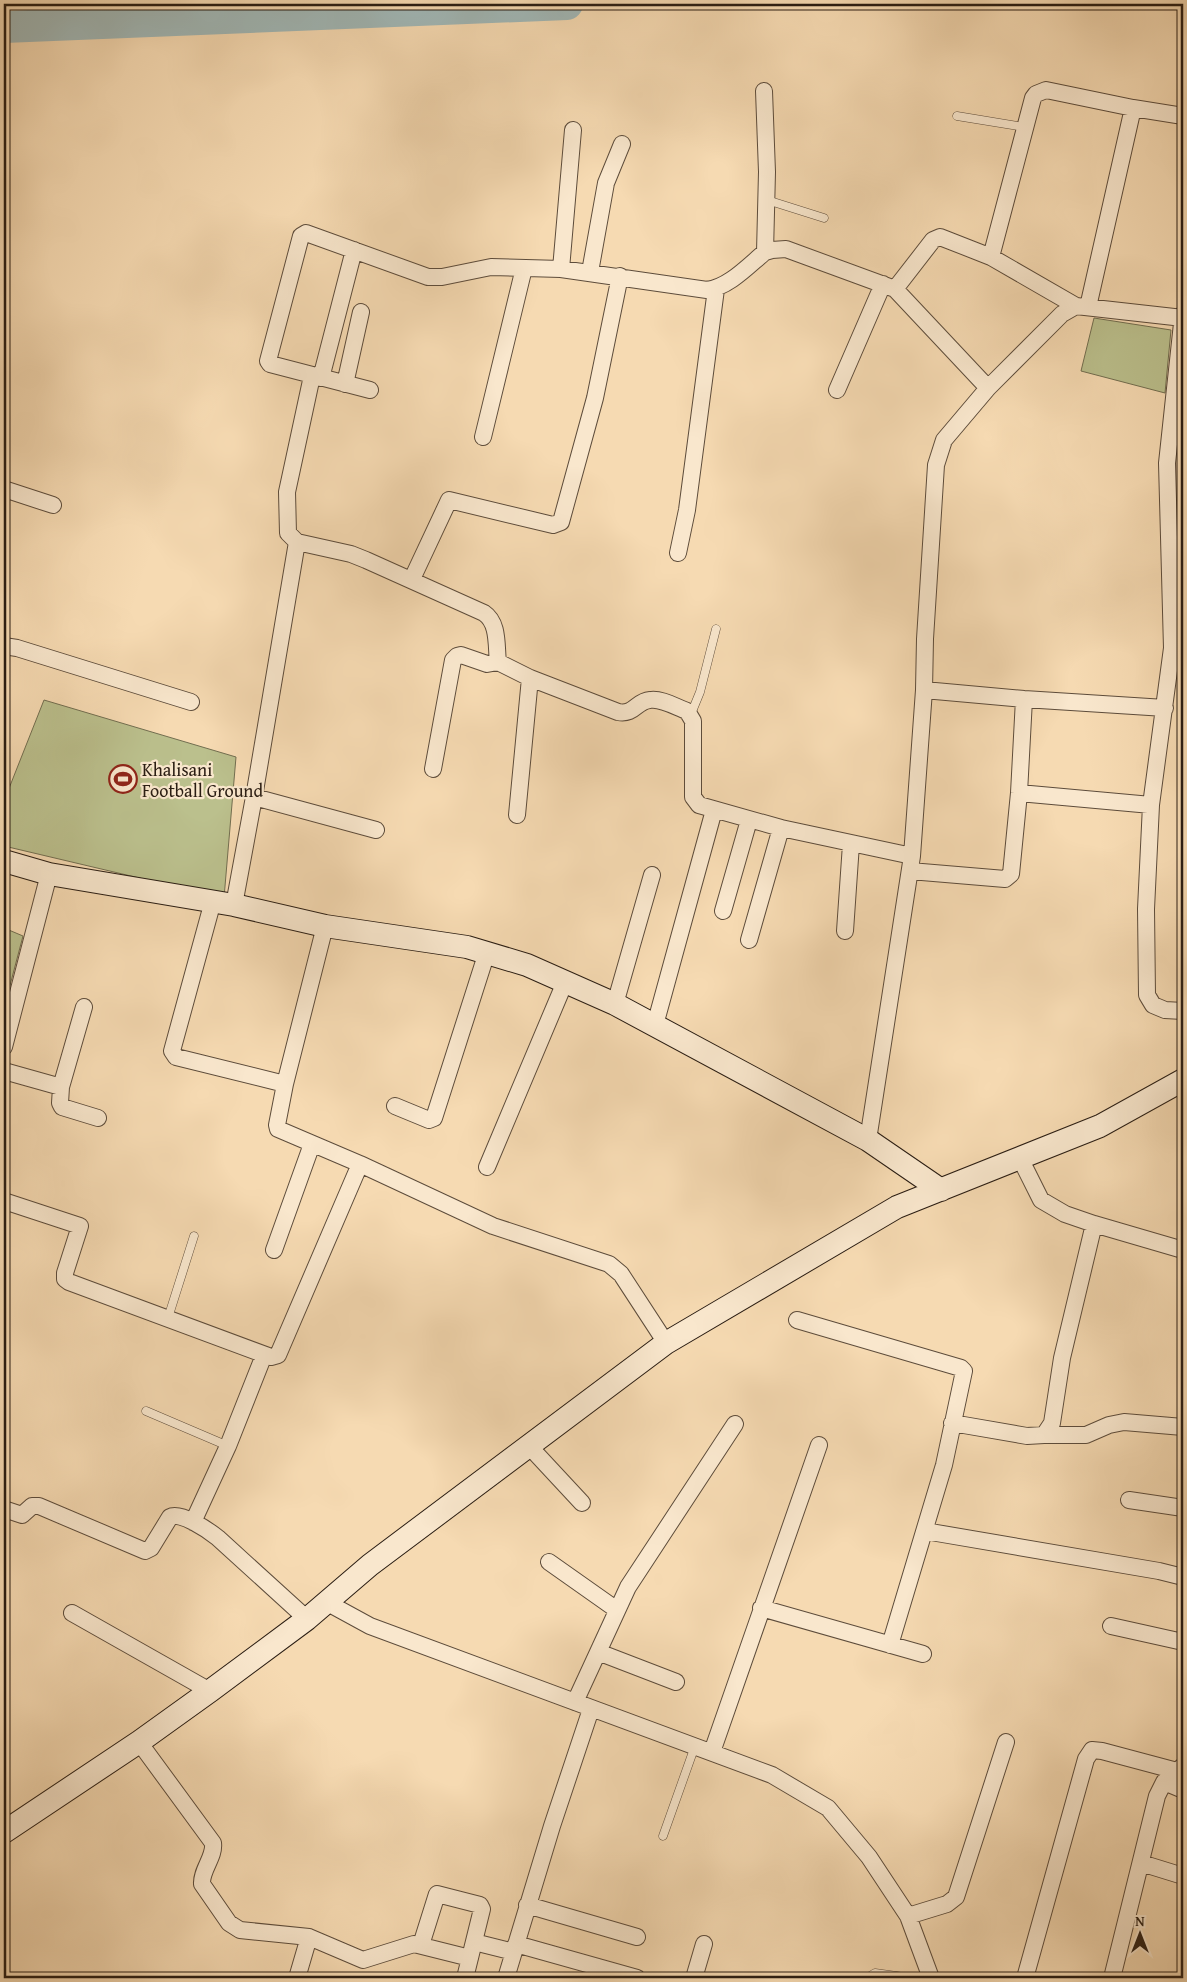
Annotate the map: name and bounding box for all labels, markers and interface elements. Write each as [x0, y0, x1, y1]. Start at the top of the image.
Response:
place label: Khalisani Football Ground [142, 756, 263, 804]
sports icon: Khalisani Football Ground [108, 764, 138, 794]
north arrow [1114, 1910, 1164, 1960]
text: N [1135, 1911, 1145, 1931]

